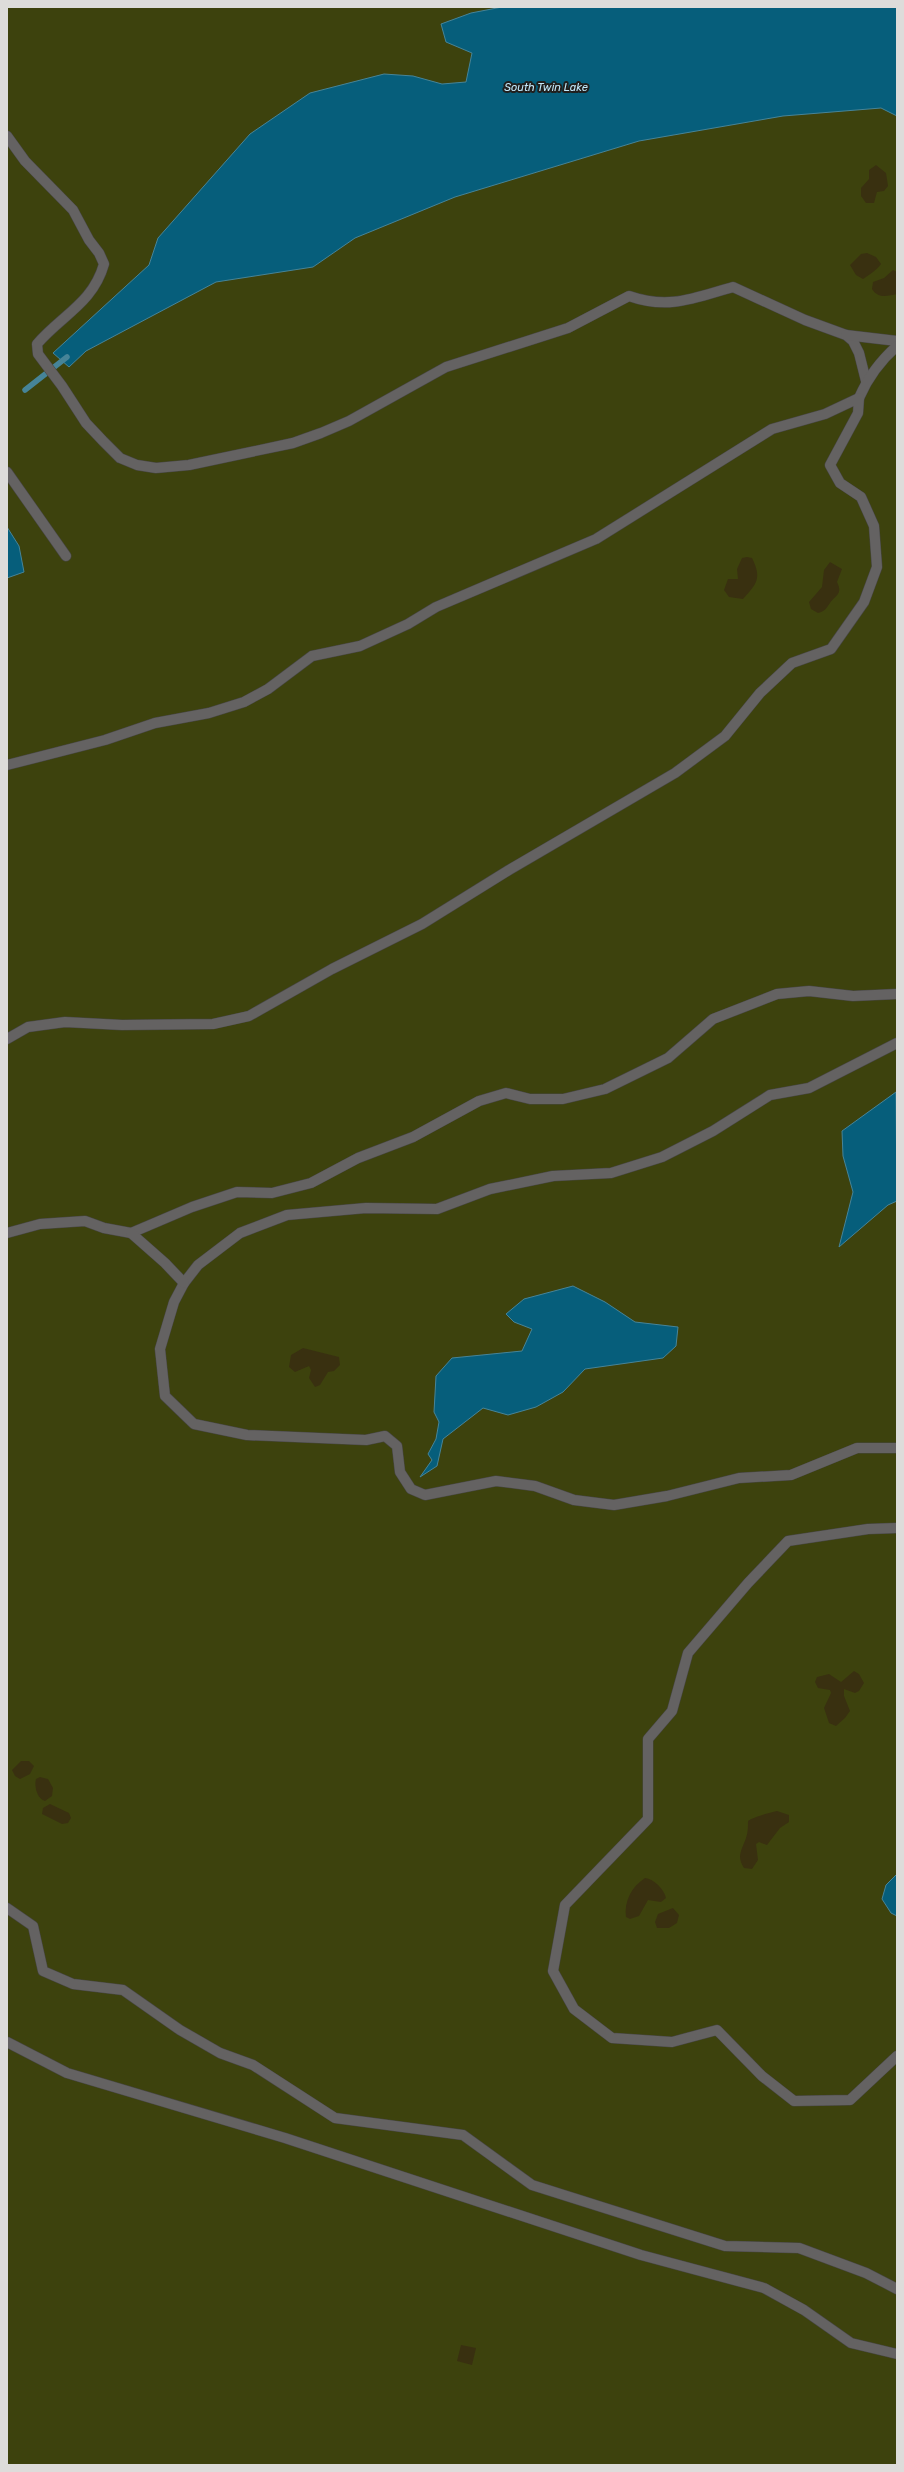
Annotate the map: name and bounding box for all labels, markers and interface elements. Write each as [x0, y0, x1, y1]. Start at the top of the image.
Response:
water label: South Twin Lake [504, 81, 588, 94]

